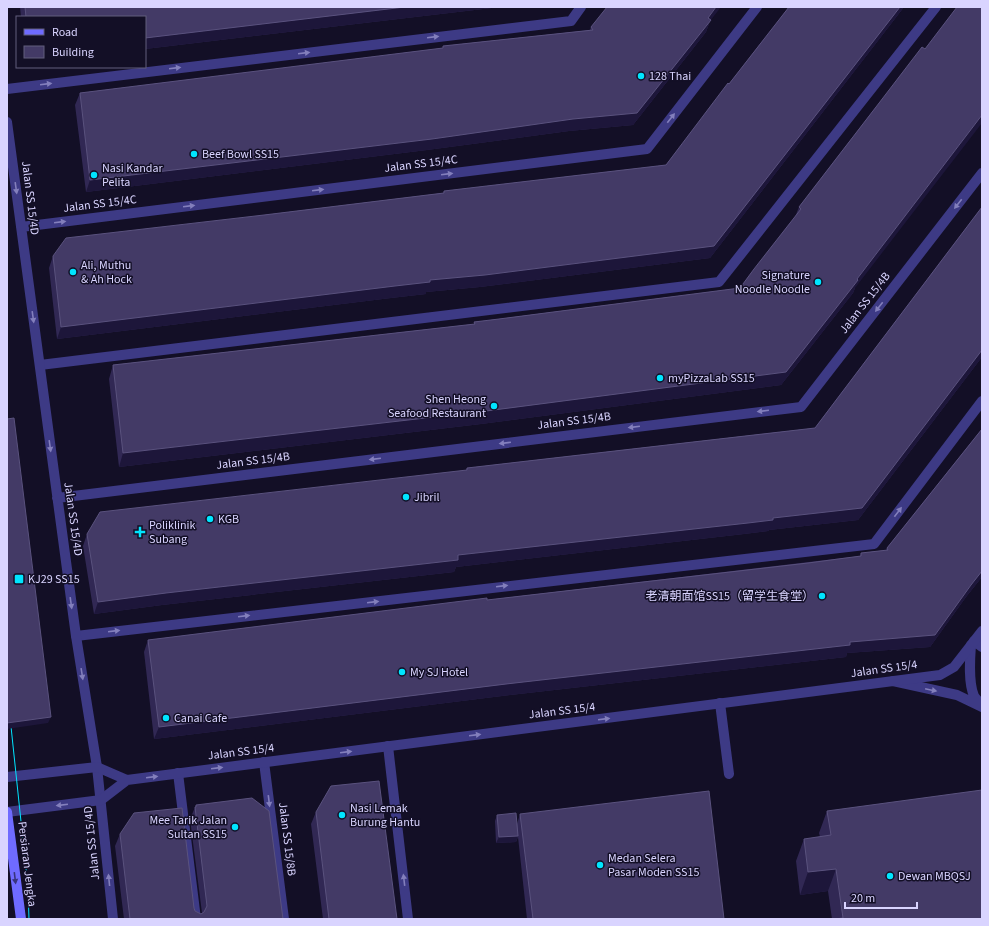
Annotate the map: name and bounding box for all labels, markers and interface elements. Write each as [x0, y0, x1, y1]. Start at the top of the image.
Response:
legend [16, 16, 146, 68]
text: Road [52, 24, 78, 41]
one-way arrow [427, 34, 439, 40]
text: Building [52, 44, 94, 61]
one-way arrow [298, 49, 310, 56]
one-way arrow [169, 65, 181, 71]
place label: 128 Thai [649, 68, 691, 85]
marker: 128 Thai [636, 71, 646, 81]
one-way arrow [40, 81, 52, 87]
one-way arrow [667, 112, 675, 123]
place label: Beef Bowl SS15 [202, 146, 279, 163]
marker: Beef Bowl SS15 [189, 149, 199, 159]
street label: Jalan SS 15/4C [383, 151, 459, 177]
street label: Jalan SS 15/4D [17, 160, 43, 236]
place label: Nasi Kandar Pelita [102, 160, 163, 191]
marker: Nasi Kandar Pelita [89, 170, 99, 180]
one-way arrow [441, 171, 453, 177]
one-way arrow [13, 182, 19, 194]
one-way arrow [312, 187, 324, 193]
street label: Jalan SS 15/4C [62, 191, 138, 217]
one-way arrow [954, 198, 962, 209]
one-way arrow [183, 203, 195, 209]
one-way arrow [54, 219, 66, 225]
place label: Ali, Muthu & Ah Hock [81, 257, 132, 288]
marker: Ali, Muthu & Ah Hock [68, 267, 78, 277]
place label: Signature Noodle Noodle [735, 267, 810, 298]
street label: Jalan SS 15/4B [835, 269, 895, 337]
marker: Signature Noodle Noodle [813, 277, 823, 287]
one-way arrow [874, 301, 883, 312]
one-way arrow [30, 311, 36, 323]
place label: myPizzaLab SS15 [668, 370, 755, 387]
marker: myPizzaLab SS15 [655, 373, 665, 383]
place label: Shen Heong Seafood Restaurant [388, 391, 486, 422]
marker: Shen Heong Seafood Restaurant [489, 401, 499, 411]
street label: Jalan SS 15/4B [536, 408, 612, 434]
one-way arrow [757, 408, 769, 414]
one-way arrow [627, 424, 640, 430]
one-way arrow [47, 440, 54, 452]
one-way arrow [498, 440, 511, 446]
street label: Jalan SS 15/4B [215, 448, 291, 474]
one-way arrow [369, 456, 382, 462]
street label: Jalan SS 15/4D [59, 481, 87, 557]
place label: Jibril [414, 489, 440, 506]
marker: Jibril [401, 492, 411, 502]
one-way arrow [893, 507, 902, 518]
place label: KGB [218, 511, 239, 528]
marker: KGB [205, 514, 215, 524]
place label: Poliklinik Subang [149, 517, 195, 548]
marker: Poliklinik Subang [134, 526, 146, 538]
place label: KJ29 SS15 [28, 571, 80, 588]
marker: KJ29 SS15 [13, 573, 25, 585]
one-way arrow [496, 583, 508, 590]
place label: 老清朝面馆SS15（留学生食堂） [645, 588, 814, 605]
marker: 老清朝面馆SS15（留学生食堂） [817, 591, 827, 601]
one-way arrow [68, 597, 74, 609]
one-way arrow [367, 598, 379, 605]
one-way arrow [238, 613, 250, 620]
one-way arrow [108, 628, 121, 635]
street label: Jalan SS 15/4 [850, 656, 918, 682]
place label: My SJ Hotel [410, 664, 468, 681]
marker: My SJ Hotel [397, 667, 407, 677]
one-way arrow [79, 668, 85, 680]
one-way arrow [925, 687, 938, 693]
street label: Jalan SS 15/4 [528, 698, 596, 724]
place label: Canai Cafe [174, 710, 227, 727]
marker: Canai Cafe [161, 713, 171, 723]
one-way arrow [598, 716, 610, 722]
one-way arrow [469, 732, 481, 738]
street label: Jalan SS 15/4 [207, 739, 275, 765]
one-way arrow [340, 749, 352, 755]
one-way arrow [211, 765, 223, 771]
one-way arrow [146, 773, 158, 780]
one-way arrow [266, 795, 272, 807]
place label: Nasi Lemak Burung Hantu [350, 800, 420, 831]
street label: Jalan SS 15/8B [274, 801, 300, 877]
one-way arrow [56, 802, 68, 808]
street label: Jalan SS 15/4D [80, 805, 104, 881]
marker: Nasi Lemak Burung Hantu [337, 810, 347, 820]
place label: Mee Tarik Jalan Sultan SS15 [149, 812, 227, 843]
street label: Persiaran Jengka [13, 820, 41, 908]
marker: Mee Tarik Jalan Sultan SS15 [230, 822, 240, 832]
place label: Medan Selera Pasar Moden SS15 [608, 850, 699, 881]
marker: Medan Selera Pasar Moden SS15 [595, 860, 605, 870]
place label: Dewan MBQSJ [898, 868, 971, 885]
marker: Dewan MBQSJ [885, 871, 895, 881]
one-way arrow [12, 872, 19, 884]
one-way arrow [106, 874, 112, 886]
one-way arrow [401, 874, 407, 886]
scale bar [845, 884, 917, 910]
text: 20 m [851, 890, 875, 907]

